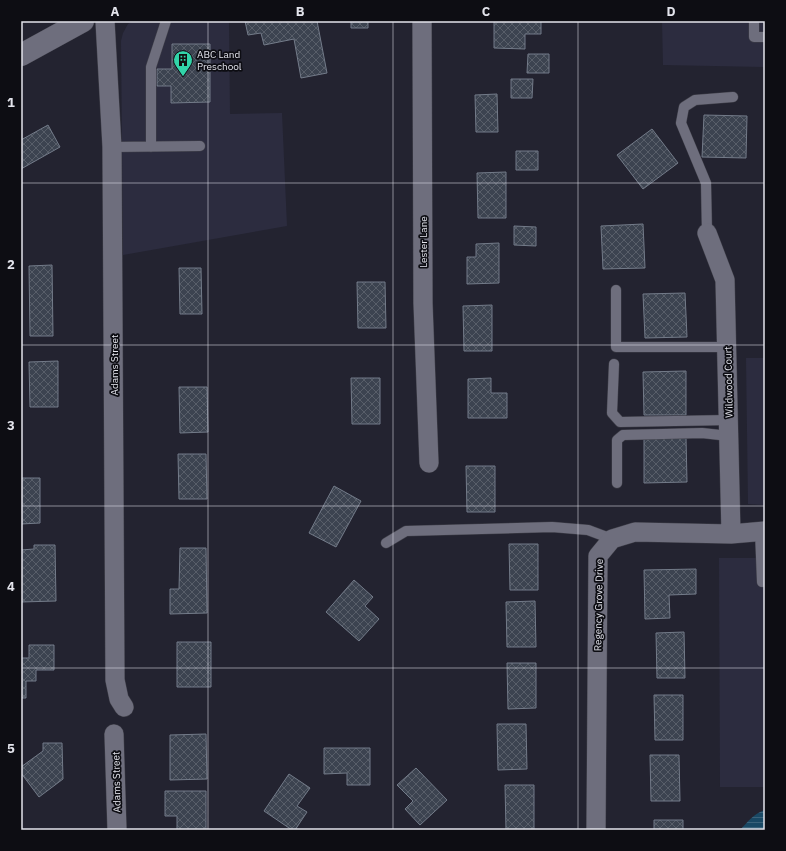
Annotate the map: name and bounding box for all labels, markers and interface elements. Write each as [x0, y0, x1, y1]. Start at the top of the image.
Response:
text: A [111, 3, 120, 20]
text: B [296, 3, 305, 20]
text: C [482, 3, 491, 20]
text: D [666, 3, 676, 20]
place label: ABC Land Preschool [197, 48, 242, 73]
building icon: ABC Land Preschool [172, 49, 194, 77]
text: 1 [7, 94, 15, 111]
street label: Lester Lane [417, 216, 430, 268]
text: 2 [7, 256, 15, 273]
street label: Adams Street [108, 334, 121, 395]
street label: Wildwood Court [721, 346, 736, 418]
text: 3 [7, 417, 15, 434]
street label: Regency Grove Drive [591, 558, 606, 651]
text: 4 [7, 578, 15, 595]
text: 5 [7, 740, 15, 757]
street label: Adams Street [109, 751, 124, 813]

